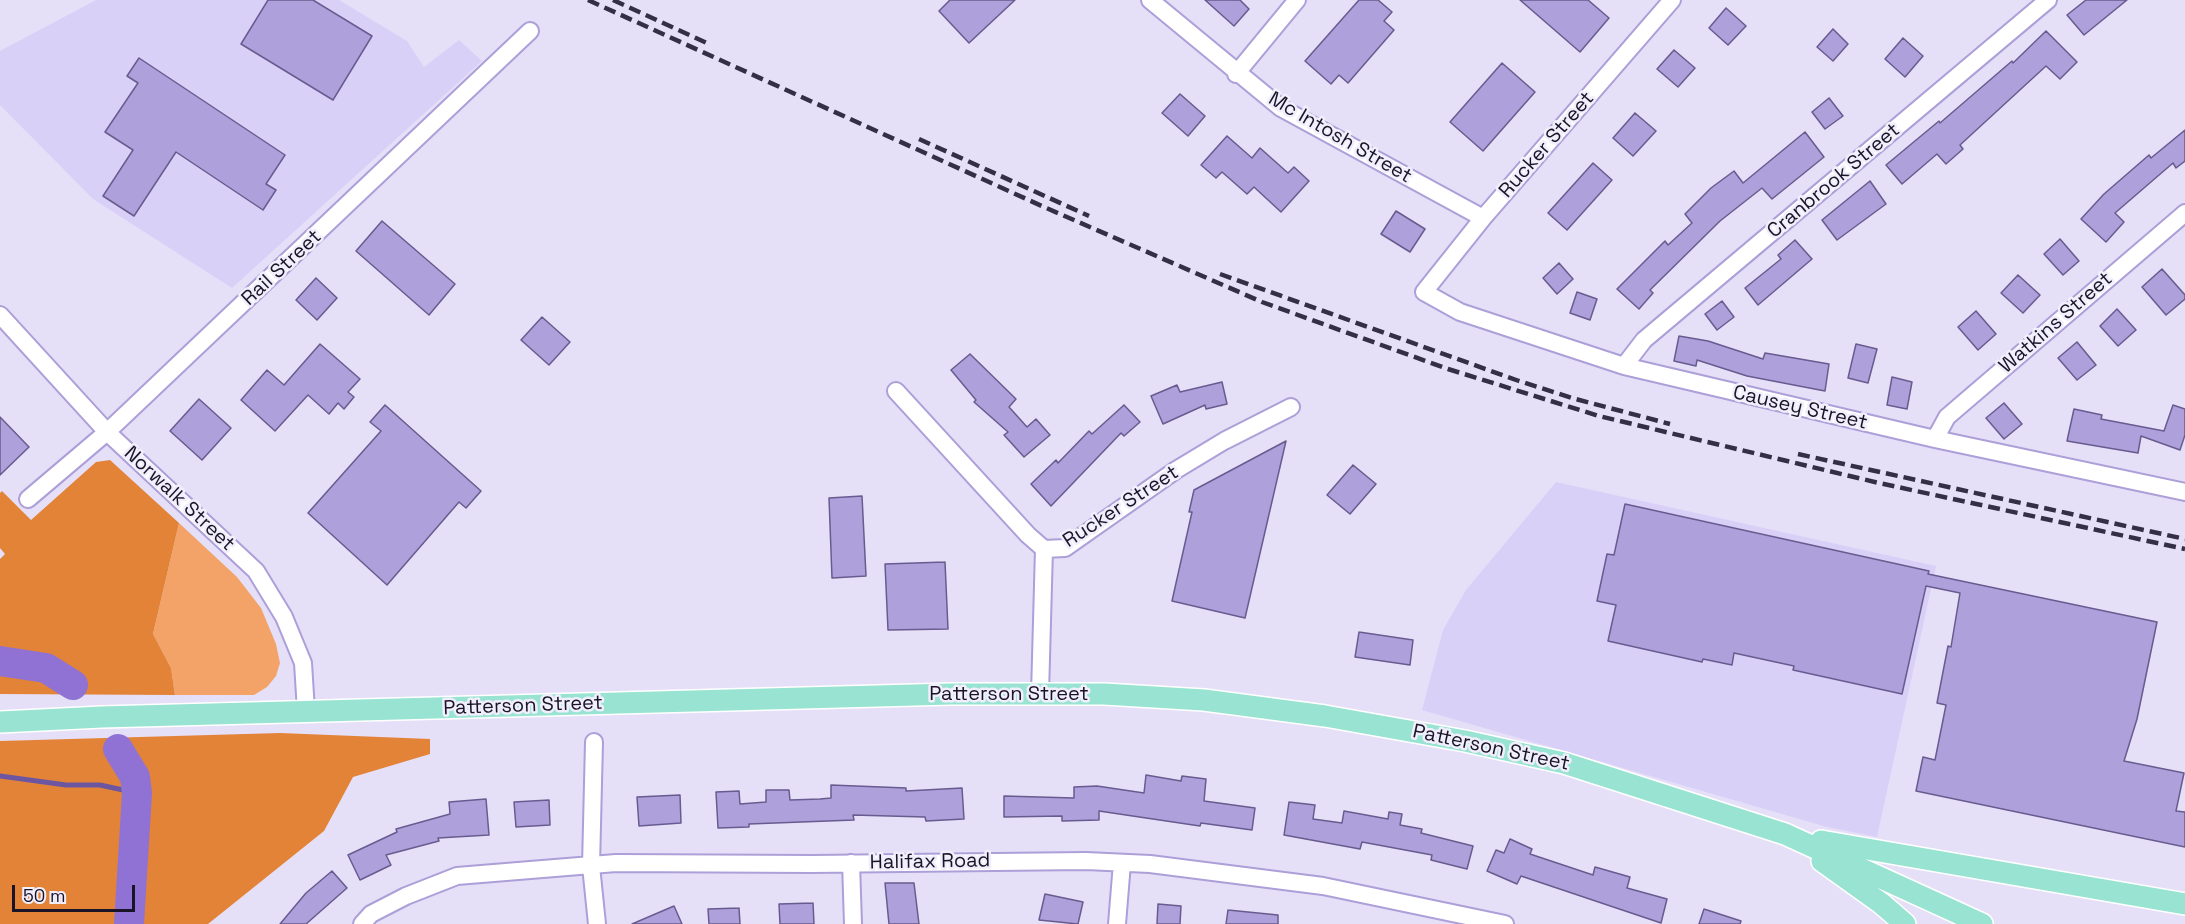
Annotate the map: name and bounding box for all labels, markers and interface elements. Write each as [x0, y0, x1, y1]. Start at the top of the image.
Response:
street label: Mc Intosh Street [1264, 87, 1416, 189]
street label: Rucker Street [1494, 87, 1600, 203]
street label: Cranbrook Street [1763, 119, 1905, 243]
street label: Rail Street [237, 225, 327, 311]
street label: Watkins Street [1995, 267, 2117, 379]
street label: Causey Street [1730, 381, 1870, 435]
street label: Norwalk Street [119, 442, 239, 556]
street label: Rucker Street [1059, 461, 1183, 553]
street label: Patterson Street [929, 683, 1089, 707]
street label: Patterson Street [443, 691, 603, 721]
street label: Patterson Street [1410, 720, 1572, 776]
street label: Halifax Road [869, 849, 991, 875]
scale bar [15, 873, 138, 911]
text: 50 m [23, 884, 65, 907]

